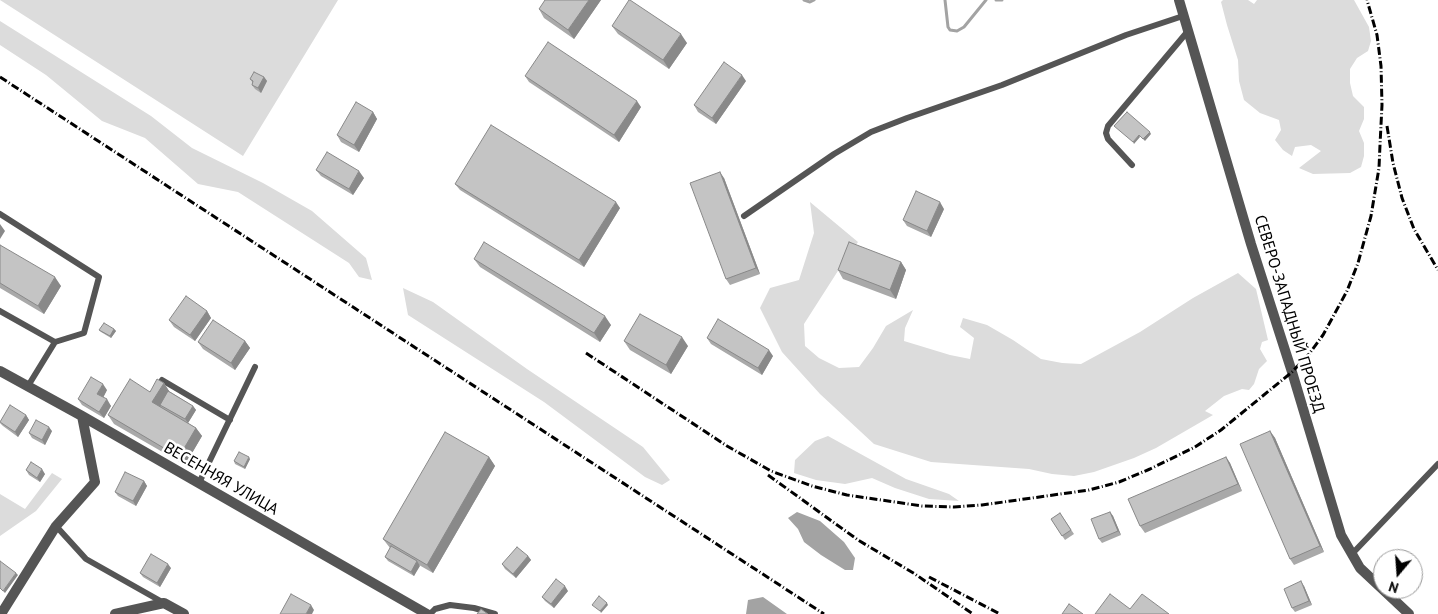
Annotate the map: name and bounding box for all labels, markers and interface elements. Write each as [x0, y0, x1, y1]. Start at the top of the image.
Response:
street label: СЕВЕРО-ЗАПАДНЫЙ ПРОЕЗД [1250, 213, 1328, 415]
street label: ВЕСЕННЯЯ УЛИЦА [160, 438, 282, 520]
north arrow [1373, 549, 1423, 599]
text: N [1387, 577, 1401, 597]

